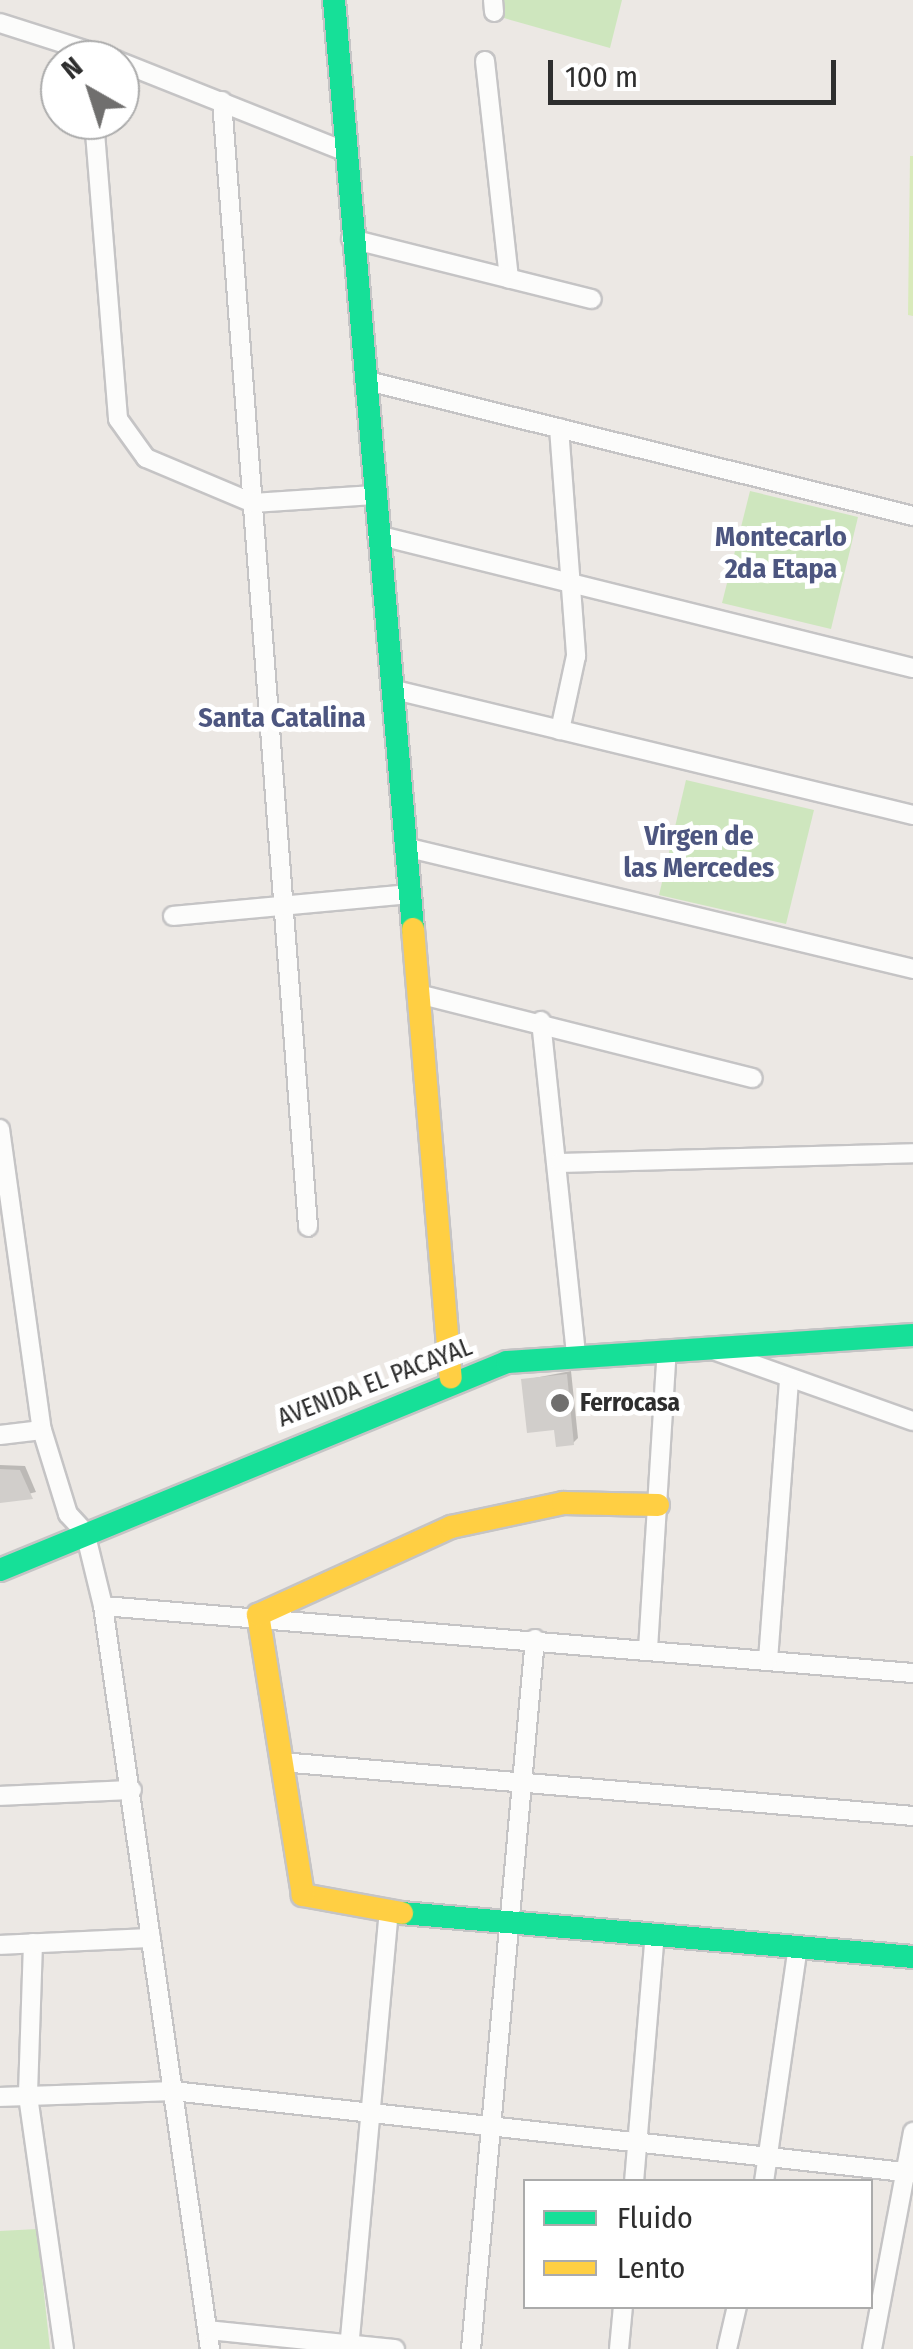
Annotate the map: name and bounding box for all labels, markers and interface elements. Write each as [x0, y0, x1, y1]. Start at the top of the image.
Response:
north arrow [40, 40, 140, 140]
scale bar [553, 40, 840, 102]
text: N [55, 50, 89, 86]
text: 100 m [565, 59, 638, 95]
district label: Montecarlo 2da Etapa [715, 520, 847, 586]
district label: Santa Catalina [198, 701, 366, 735]
district label: Virgen de las Mercedes [624, 819, 774, 885]
street label: AVENIDA EL PACAYAL [274, 1332, 476, 1434]
place label: Ferrocasa [580, 1388, 680, 1418]
marker: Ferrocasa [549, 1392, 571, 1414]
legend [523, 2179, 873, 2309]
text: Fluido [617, 2200, 693, 2236]
text: Lento [617, 2250, 685, 2286]

